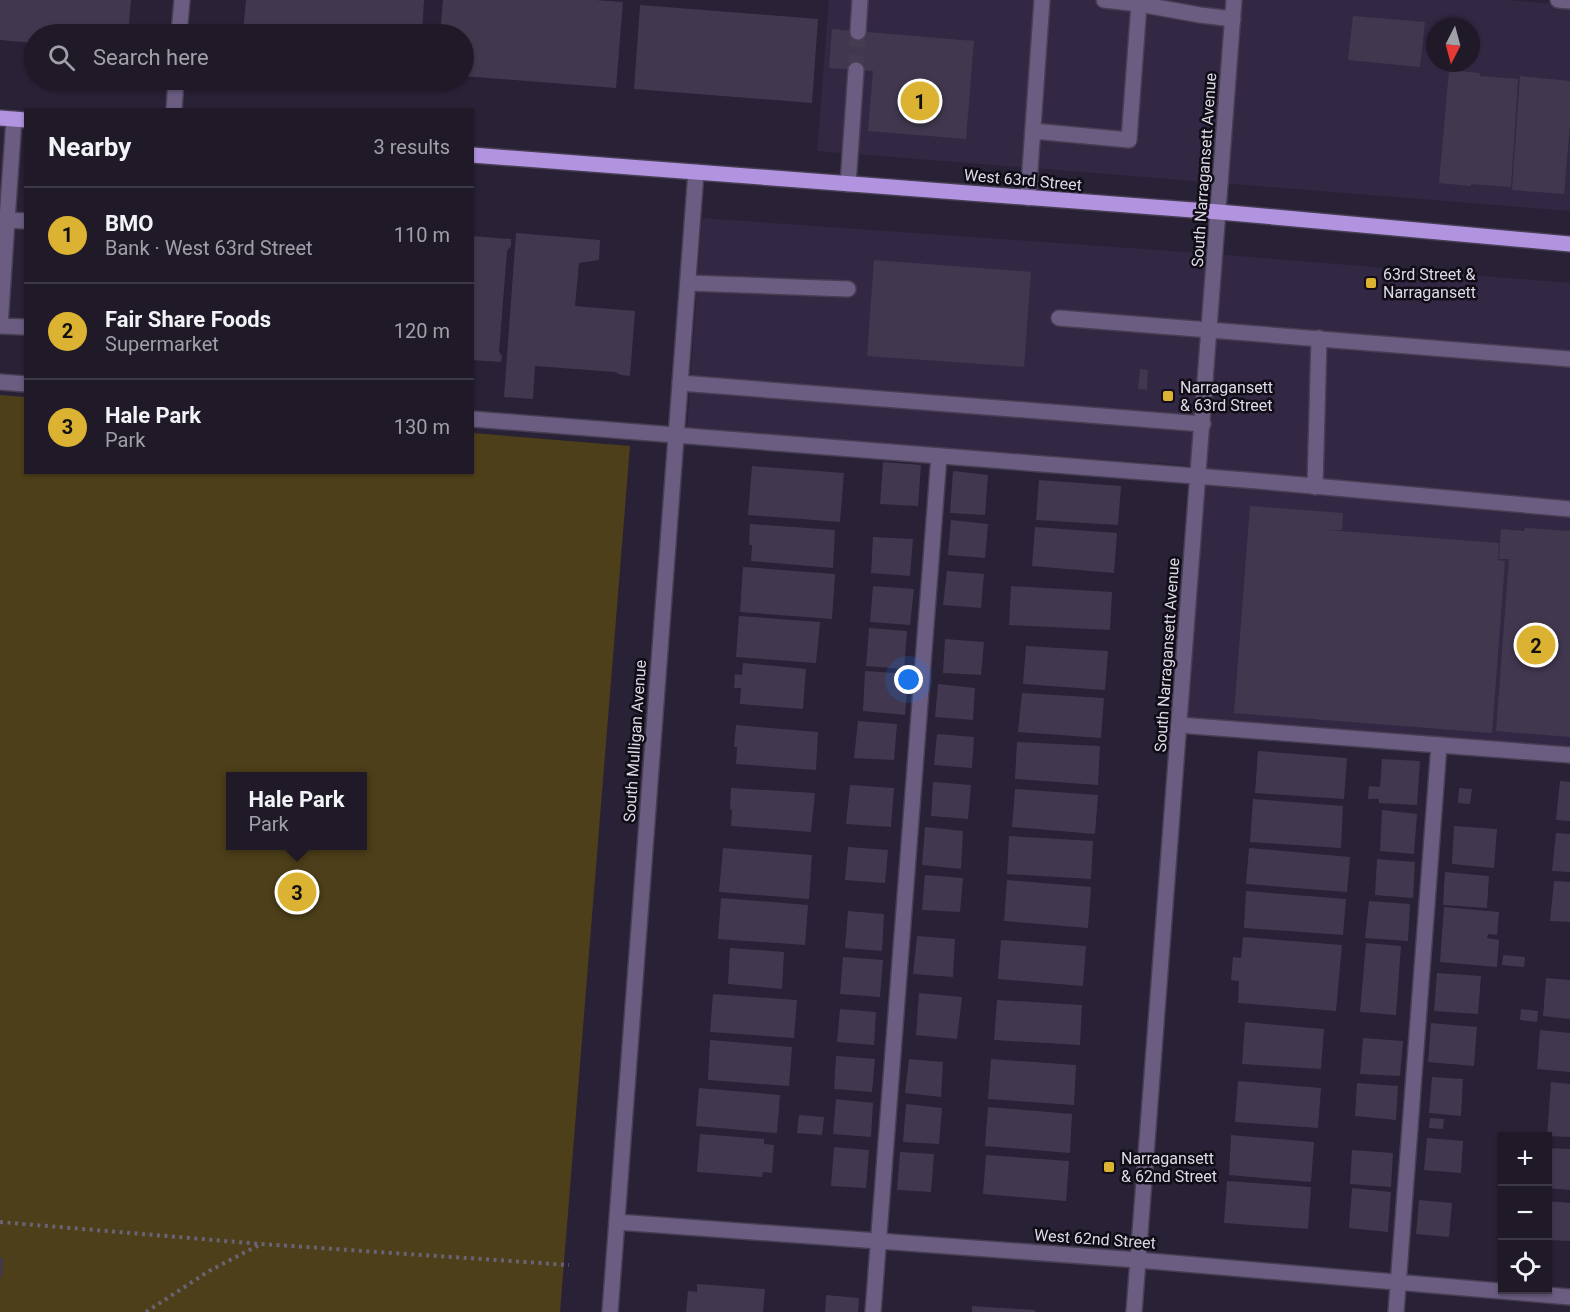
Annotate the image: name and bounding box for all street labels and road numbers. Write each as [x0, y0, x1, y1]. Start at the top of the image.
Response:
street label: South Narragansett Avenue [1188, 72, 1220, 268]
street label: West 63rd Street [963, 165, 1083, 195]
street label: South Narragansett Avenue [1151, 557, 1183, 753]
street label: South Mulligan Avenue [620, 659, 650, 823]
street label: West 62nd Street [1034, 1225, 1156, 1253]

